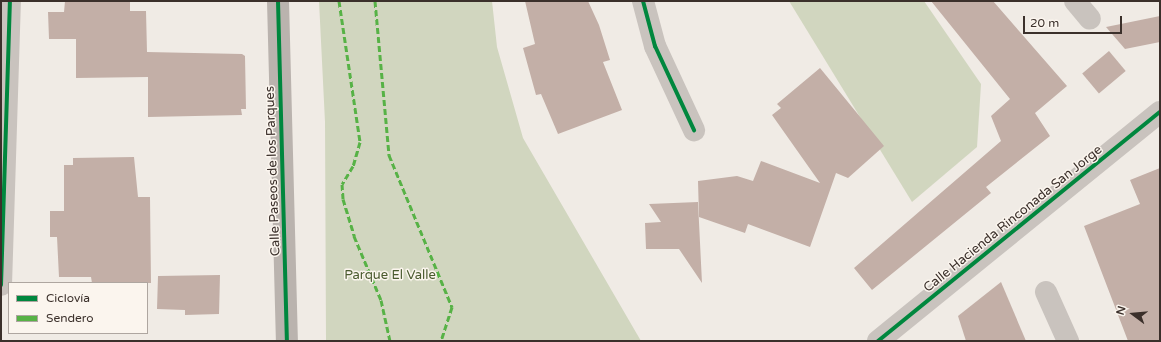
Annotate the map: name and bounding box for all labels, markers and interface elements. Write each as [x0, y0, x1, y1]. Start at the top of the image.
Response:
scale bar [1025, 8, 1124, 34]
text: 20 m [1030, 16, 1059, 30]
street label: Calle Paseos de los Parques [262, 86, 284, 256]
street label: Calle Hacienda Rinconada San Jorge [921, 142, 1105, 296]
park label: Parque El Valle [344, 267, 436, 283]
legend [8, 282, 148, 334]
text: Ciclovía [46, 291, 90, 305]
north arrow [1113, 294, 1153, 334]
text: N [1114, 305, 1128, 317]
text: Sendero [46, 311, 94, 325]

